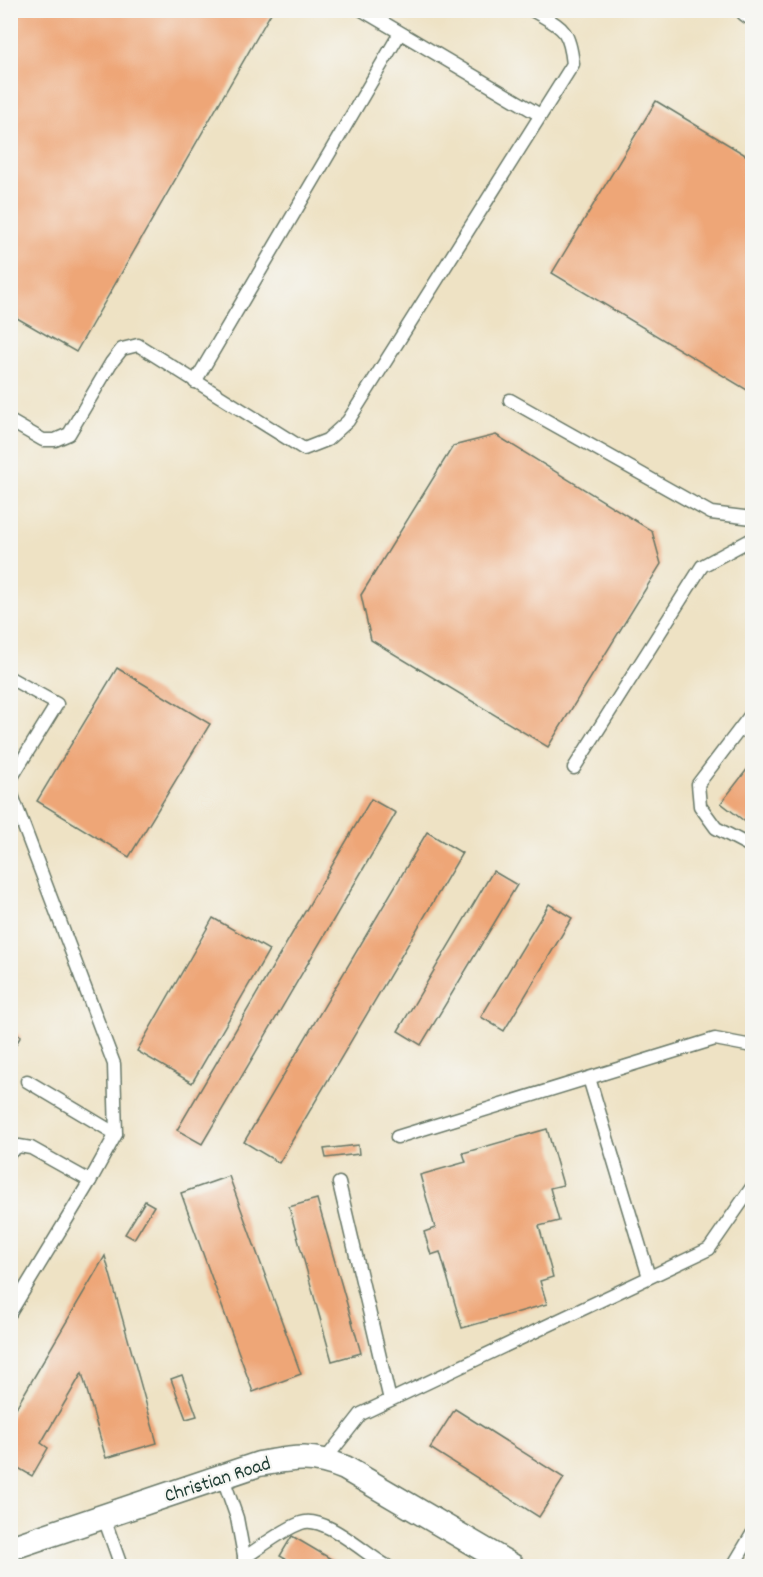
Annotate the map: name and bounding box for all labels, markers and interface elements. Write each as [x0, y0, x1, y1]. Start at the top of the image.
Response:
street label: Christian Road [161, 1451, 275, 1511]

